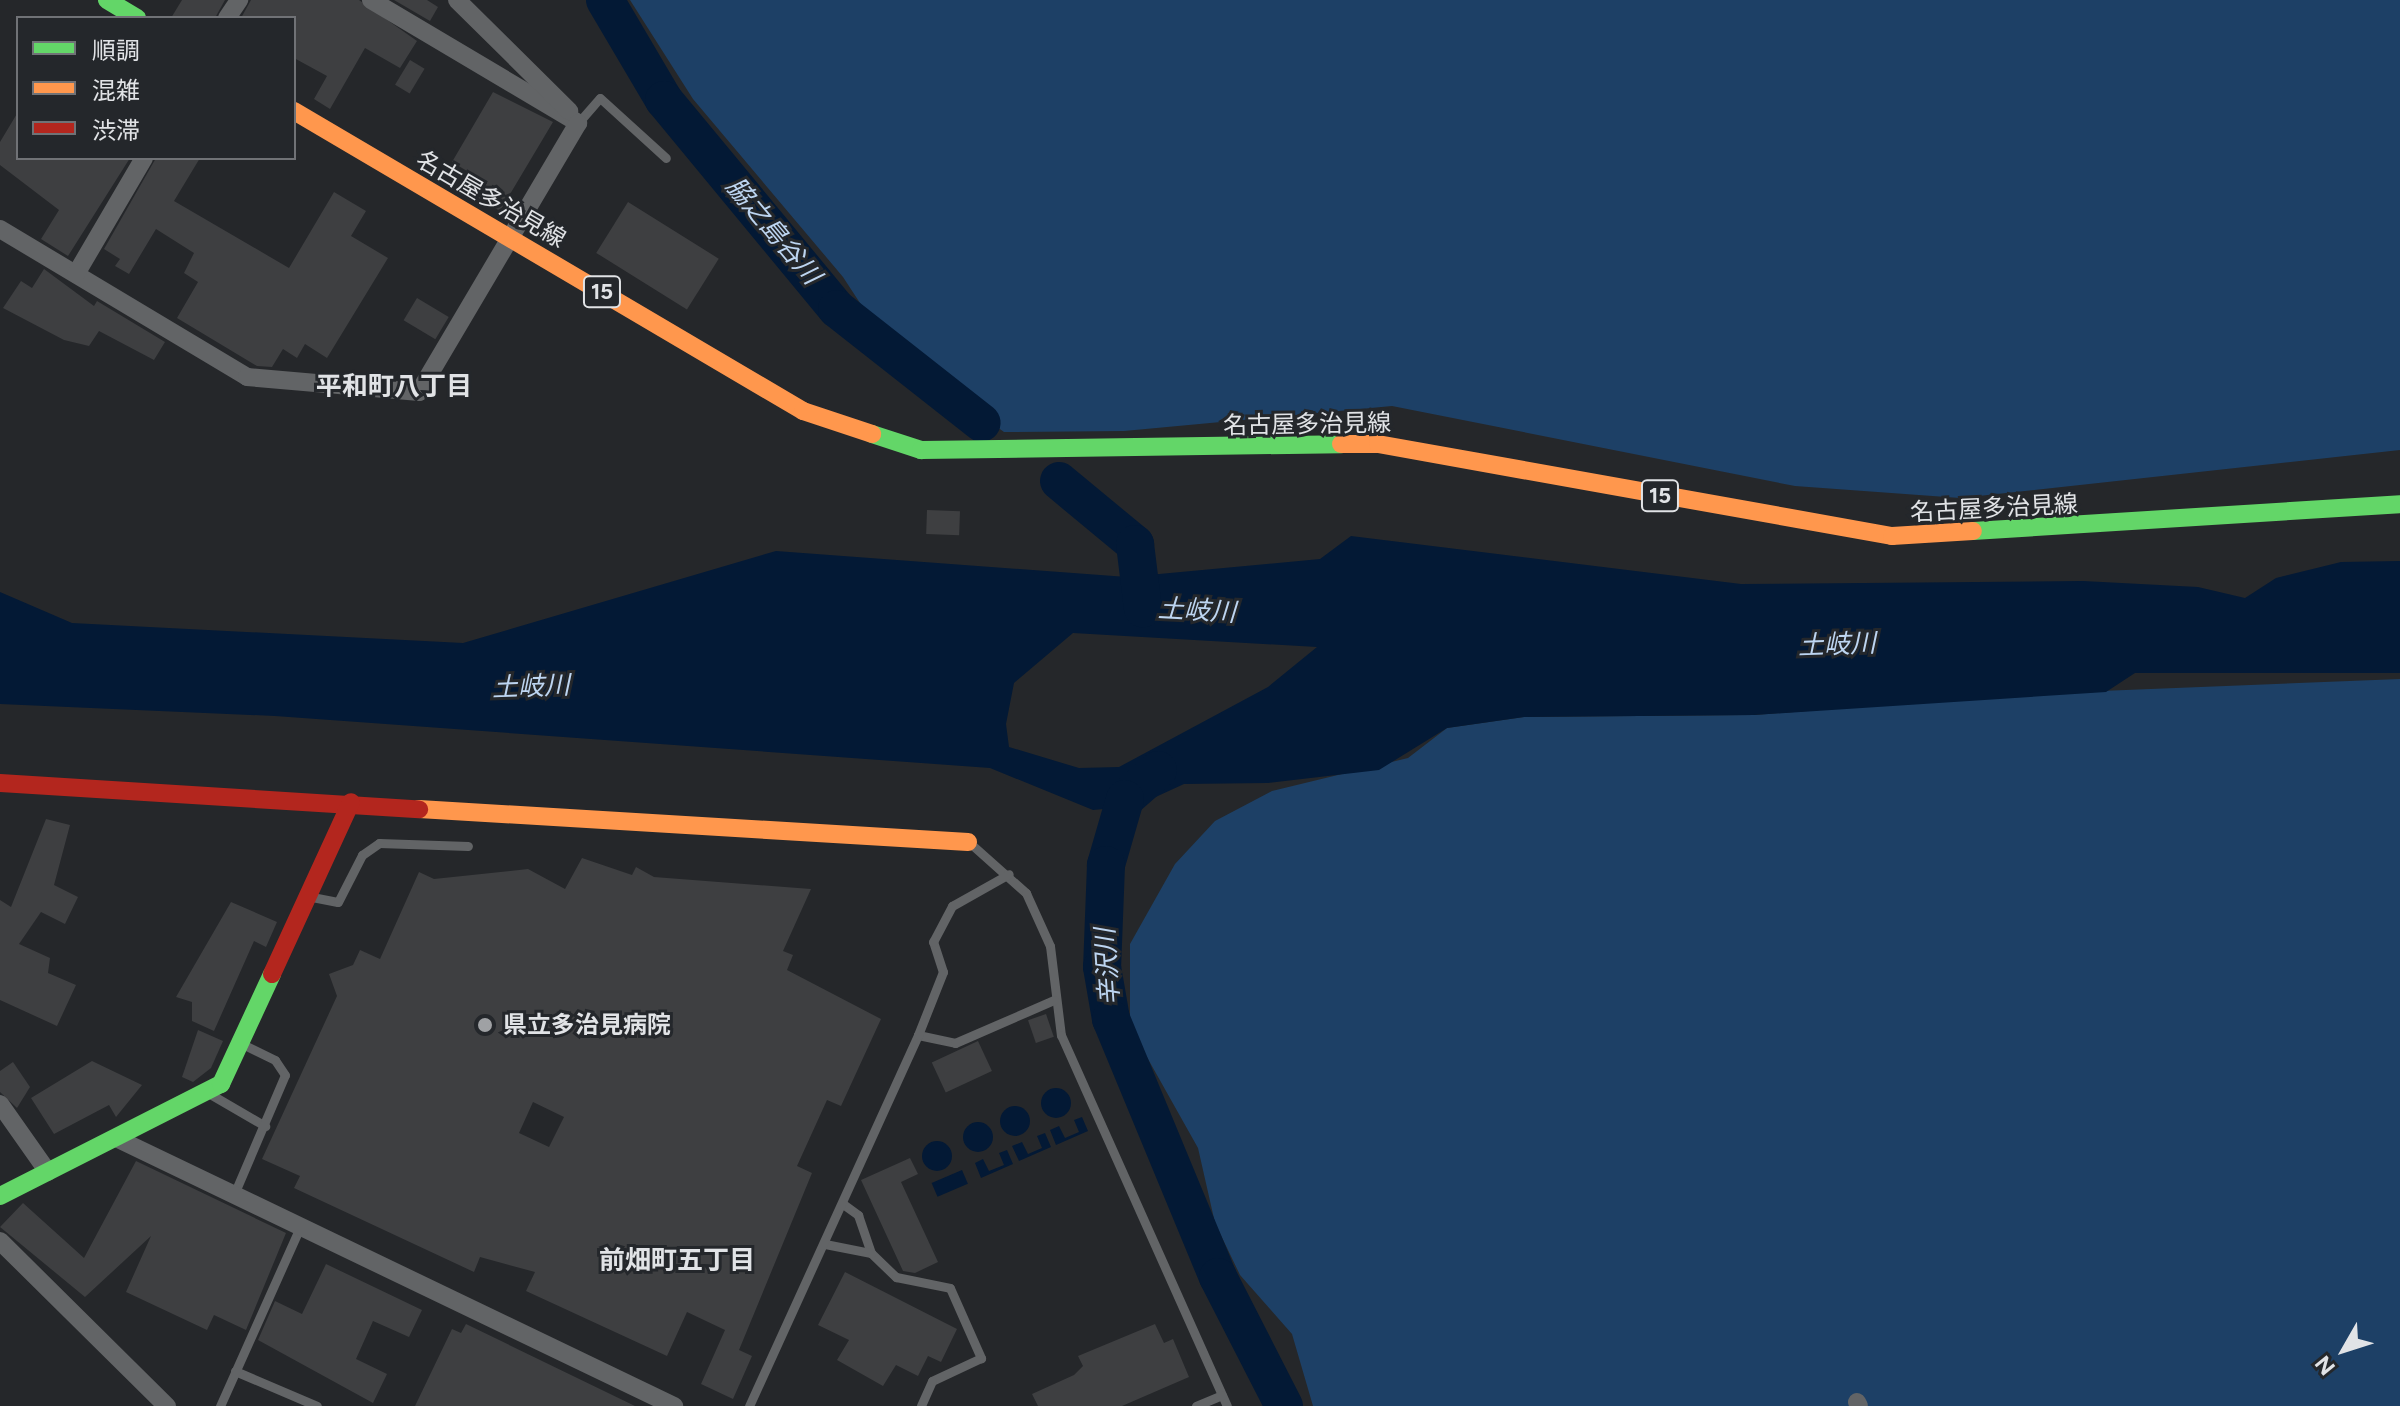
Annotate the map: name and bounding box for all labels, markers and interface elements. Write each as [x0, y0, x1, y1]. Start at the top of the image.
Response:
legend [16, 16, 296, 160]
text: 順調 [92, 36, 140, 65]
text: 混雑 [92, 76, 140, 105]
text: 渋滞 [92, 116, 140, 145]
street label: 名古屋多治見線 [411, 145, 571, 253]
water label: 脇之島谷川 [719, 171, 827, 291]
road number: 15 [582, 274, 622, 310]
district label: 平和町八丁目 [316, 371, 472, 403]
street label: 名古屋多治見線 [1223, 408, 1391, 440]
road number: 15 [1640, 478, 1680, 514]
street label: 名古屋多治見線 [1909, 489, 2079, 527]
water label: 土岐川 [1157, 593, 1237, 629]
water label: 土岐川 [1797, 628, 1877, 662]
water label: 土岐川 [491, 670, 571, 704]
water label: 辛沢川 [1090, 927, 1126, 1007]
place label: 県立多治見病院 [503, 1011, 671, 1039]
marker: 県立多治見病院 [474, 1014, 496, 1036]
district label: 前畑町五丁目 [599, 1245, 755, 1277]
north arrow [2304, 1310, 2384, 1390]
text: N [2309, 1350, 2341, 1381]

